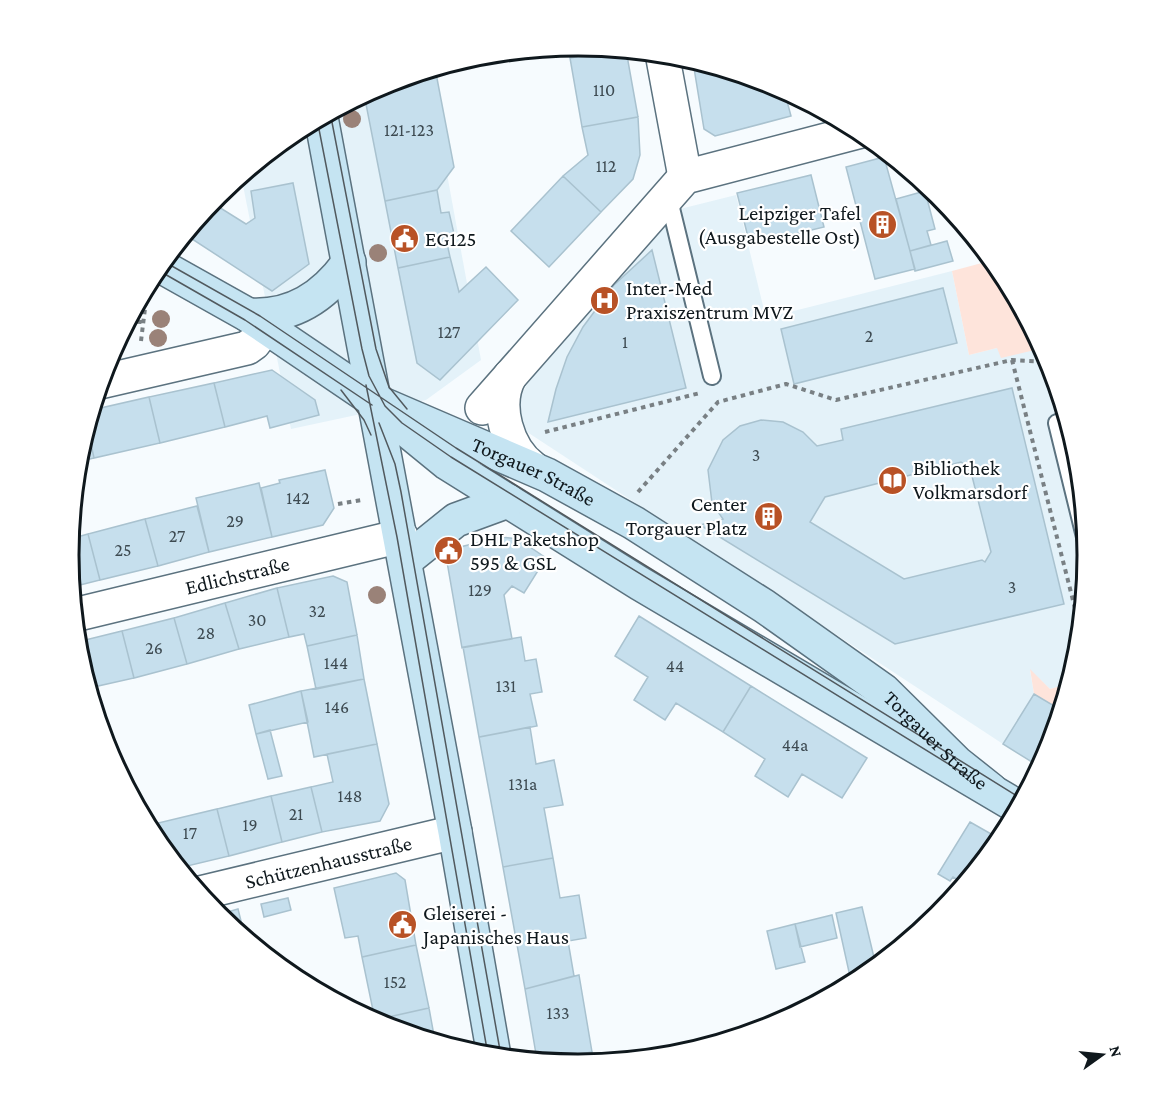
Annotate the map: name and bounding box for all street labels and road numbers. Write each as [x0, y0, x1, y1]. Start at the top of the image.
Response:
street label: Torgauer Straße [468, 432, 600, 511]
street label: Edlichstraße [183, 551, 292, 600]
street label: Torgauer Straße [879, 686, 993, 795]
street label: Schützenhausstraße [243, 831, 414, 894]

